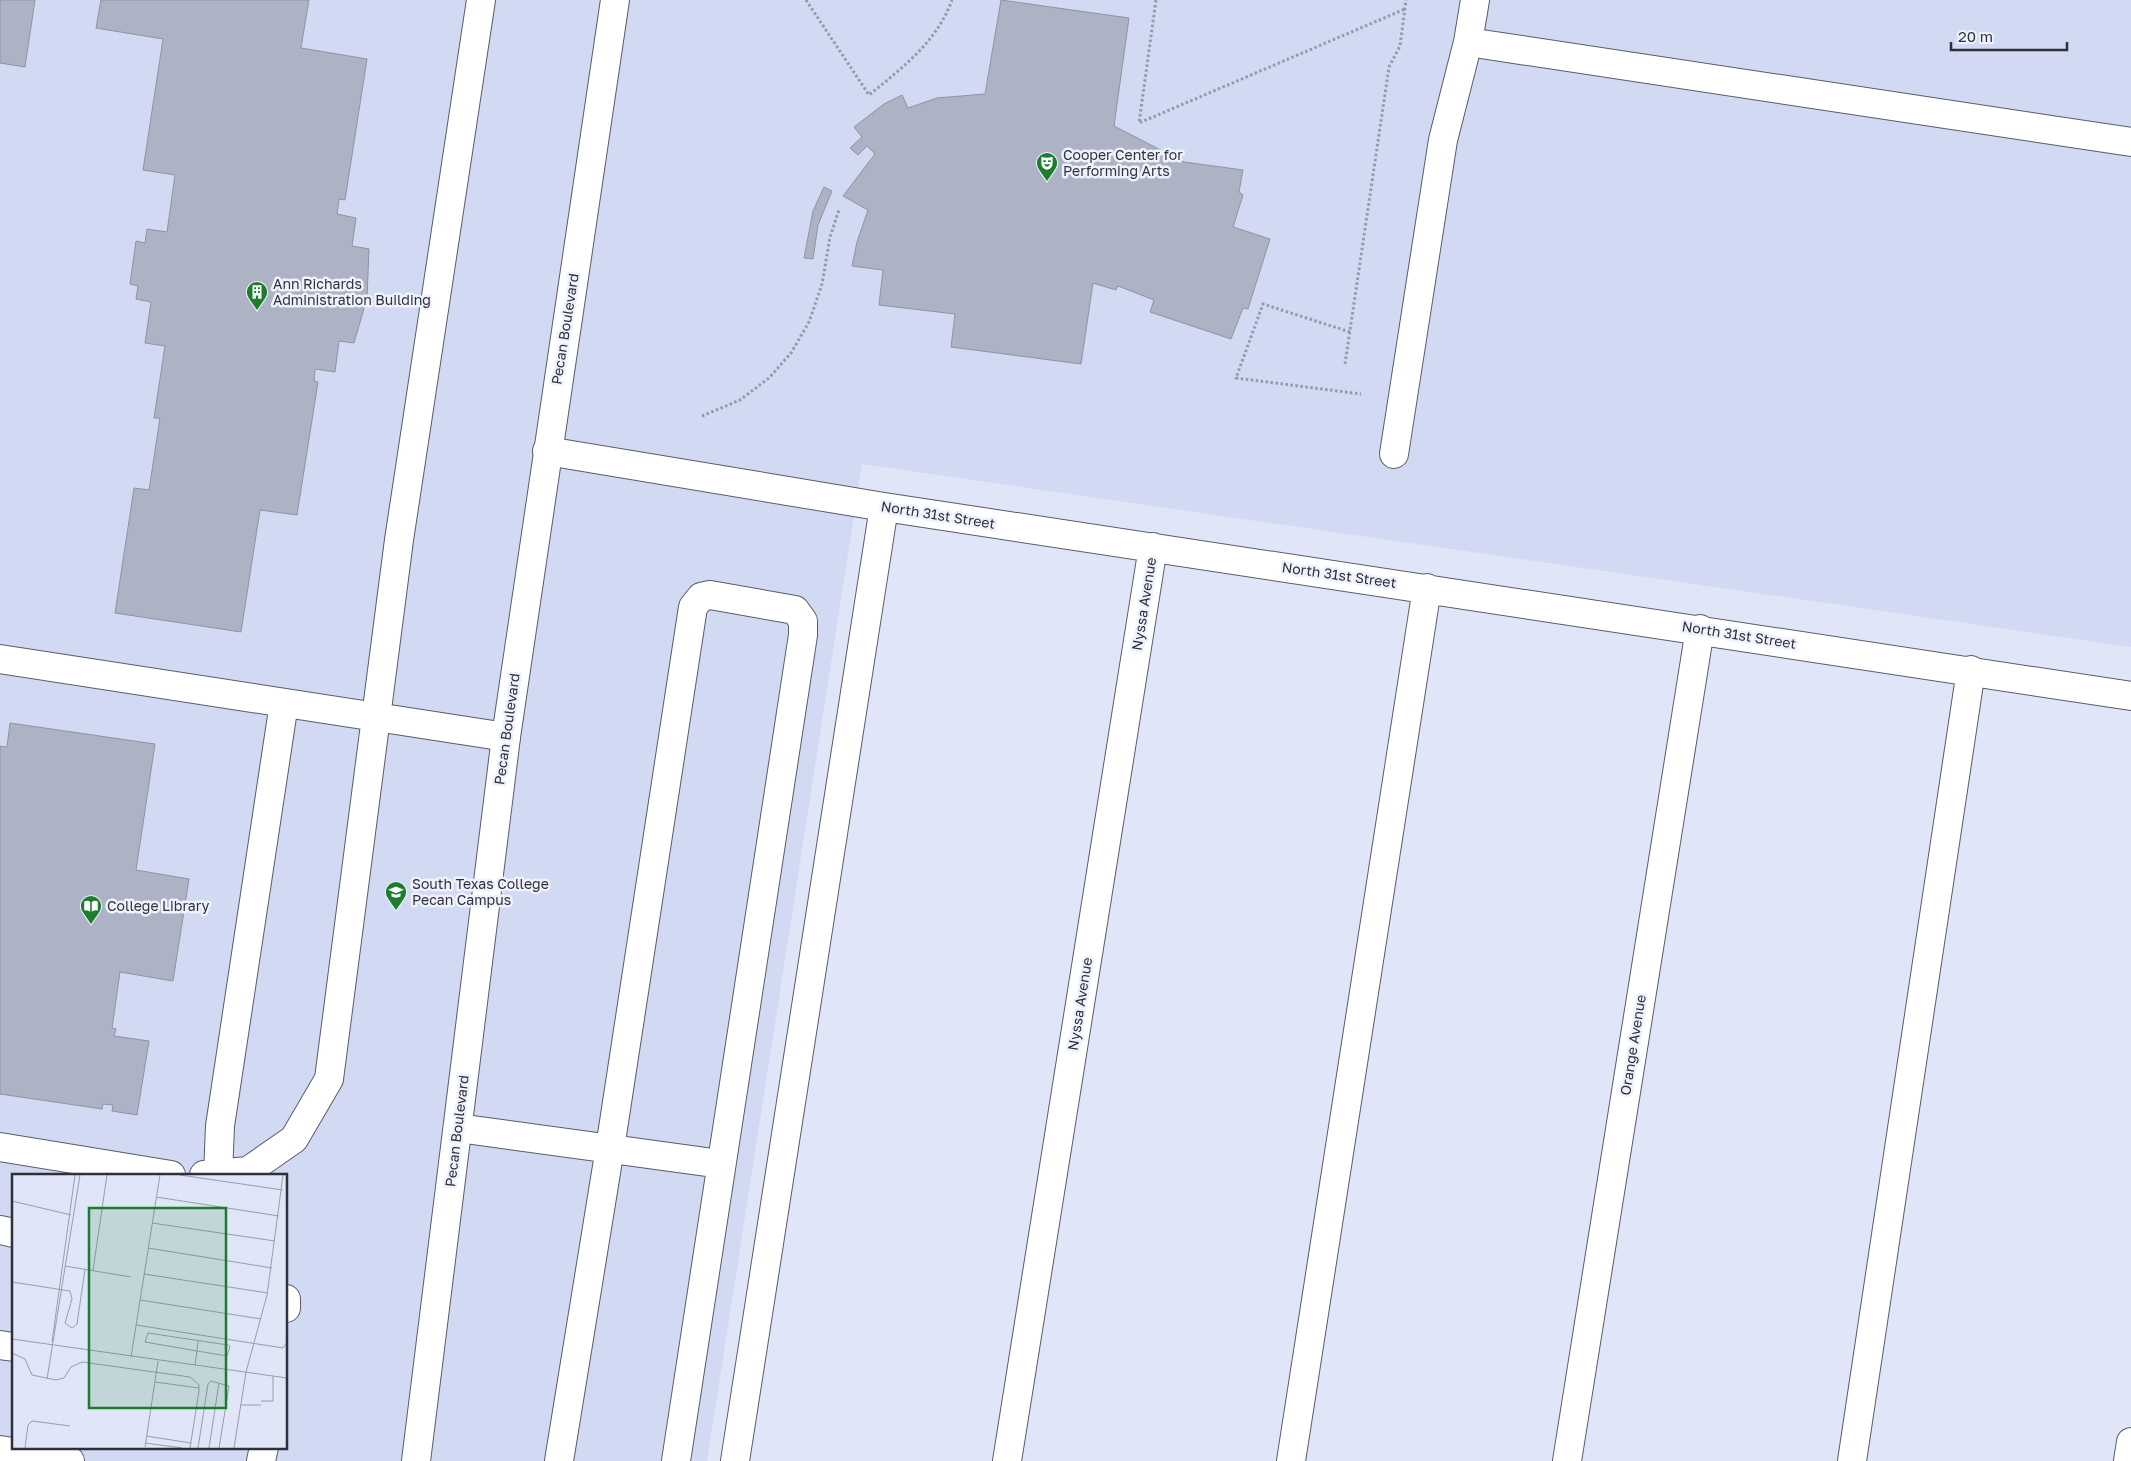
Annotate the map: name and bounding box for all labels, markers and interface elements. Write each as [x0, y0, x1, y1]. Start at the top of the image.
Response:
scale bar [1951, 20, 2067, 52]
text: 20 m [1958, 27, 1993, 45]
place label: Cooper Center for Performing Arts [1063, 146, 1183, 179]
theatre icon: Cooper Center for Performing Arts [1035, 151, 1059, 182]
street label: Pecan Boulevard [547, 272, 582, 386]
place label: Ann Richards Administration Building [273, 275, 431, 308]
building icon: Ann Richards Administration Building [245, 280, 269, 311]
street label: North 31st Street [880, 497, 996, 532]
street label: Nyssa Avenue [1128, 556, 1159, 652]
street label: North 31st Street [1281, 558, 1397, 591]
street label: North 31st Street [1681, 617, 1797, 652]
street label: Pecan Boulevard [490, 672, 523, 786]
place label: South Texas College Pecan Campus [412, 875, 549, 908]
school or university icon: South Texas College Pecan Campus [384, 880, 408, 911]
library icon: College Library [79, 894, 103, 925]
place label: College Library [107, 897, 210, 914]
street label: Nyssa Avenue [1064, 956, 1095, 1052]
street label: Orange Avenue [1616, 993, 1649, 1097]
street label: Pecan Boulevard [441, 1074, 472, 1188]
inset map [12, 1174, 288, 1448]

